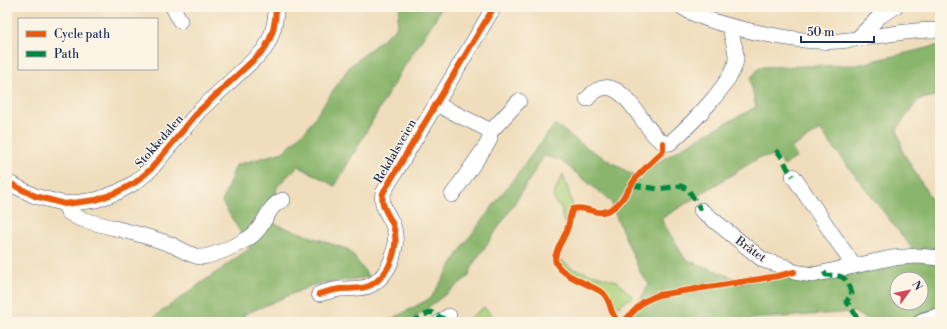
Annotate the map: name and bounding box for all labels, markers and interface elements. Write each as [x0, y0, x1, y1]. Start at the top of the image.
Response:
legend [18, 18, 158, 70]
scale bar [801, 18, 874, 44]
text: 50 m [807, 25, 835, 40]
text: Cycle path [54, 27, 110, 42]
text: Path [54, 47, 79, 62]
street label: Stokkedalen [132, 112, 187, 171]
street label: Rekdalsveien [371, 117, 420, 186]
street label: Bråtet [732, 233, 770, 266]
north arrow [889, 271, 929, 311]
text: N [908, 279, 925, 294]

